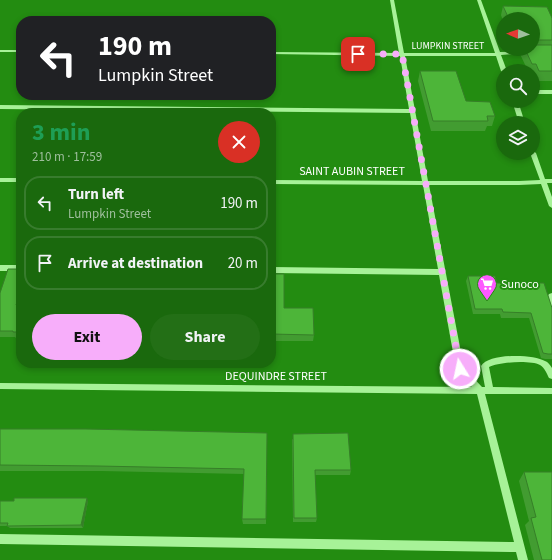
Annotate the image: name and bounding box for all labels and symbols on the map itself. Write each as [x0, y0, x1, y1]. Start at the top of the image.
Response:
north arrow [496, 12, 540, 56]
pin [341, 37, 375, 71]
street label: LUMPKIN STREET [412, 39, 485, 53]
street label: SAINT AUBIN STREET [299, 163, 405, 180]
supermarket icon: Sunoco [476, 273, 498, 301]
place label: Sunoco [501, 276, 539, 293]
position arrow [439, 348, 481, 390]
street label: DEQUINDRE STREET [225, 368, 327, 385]

